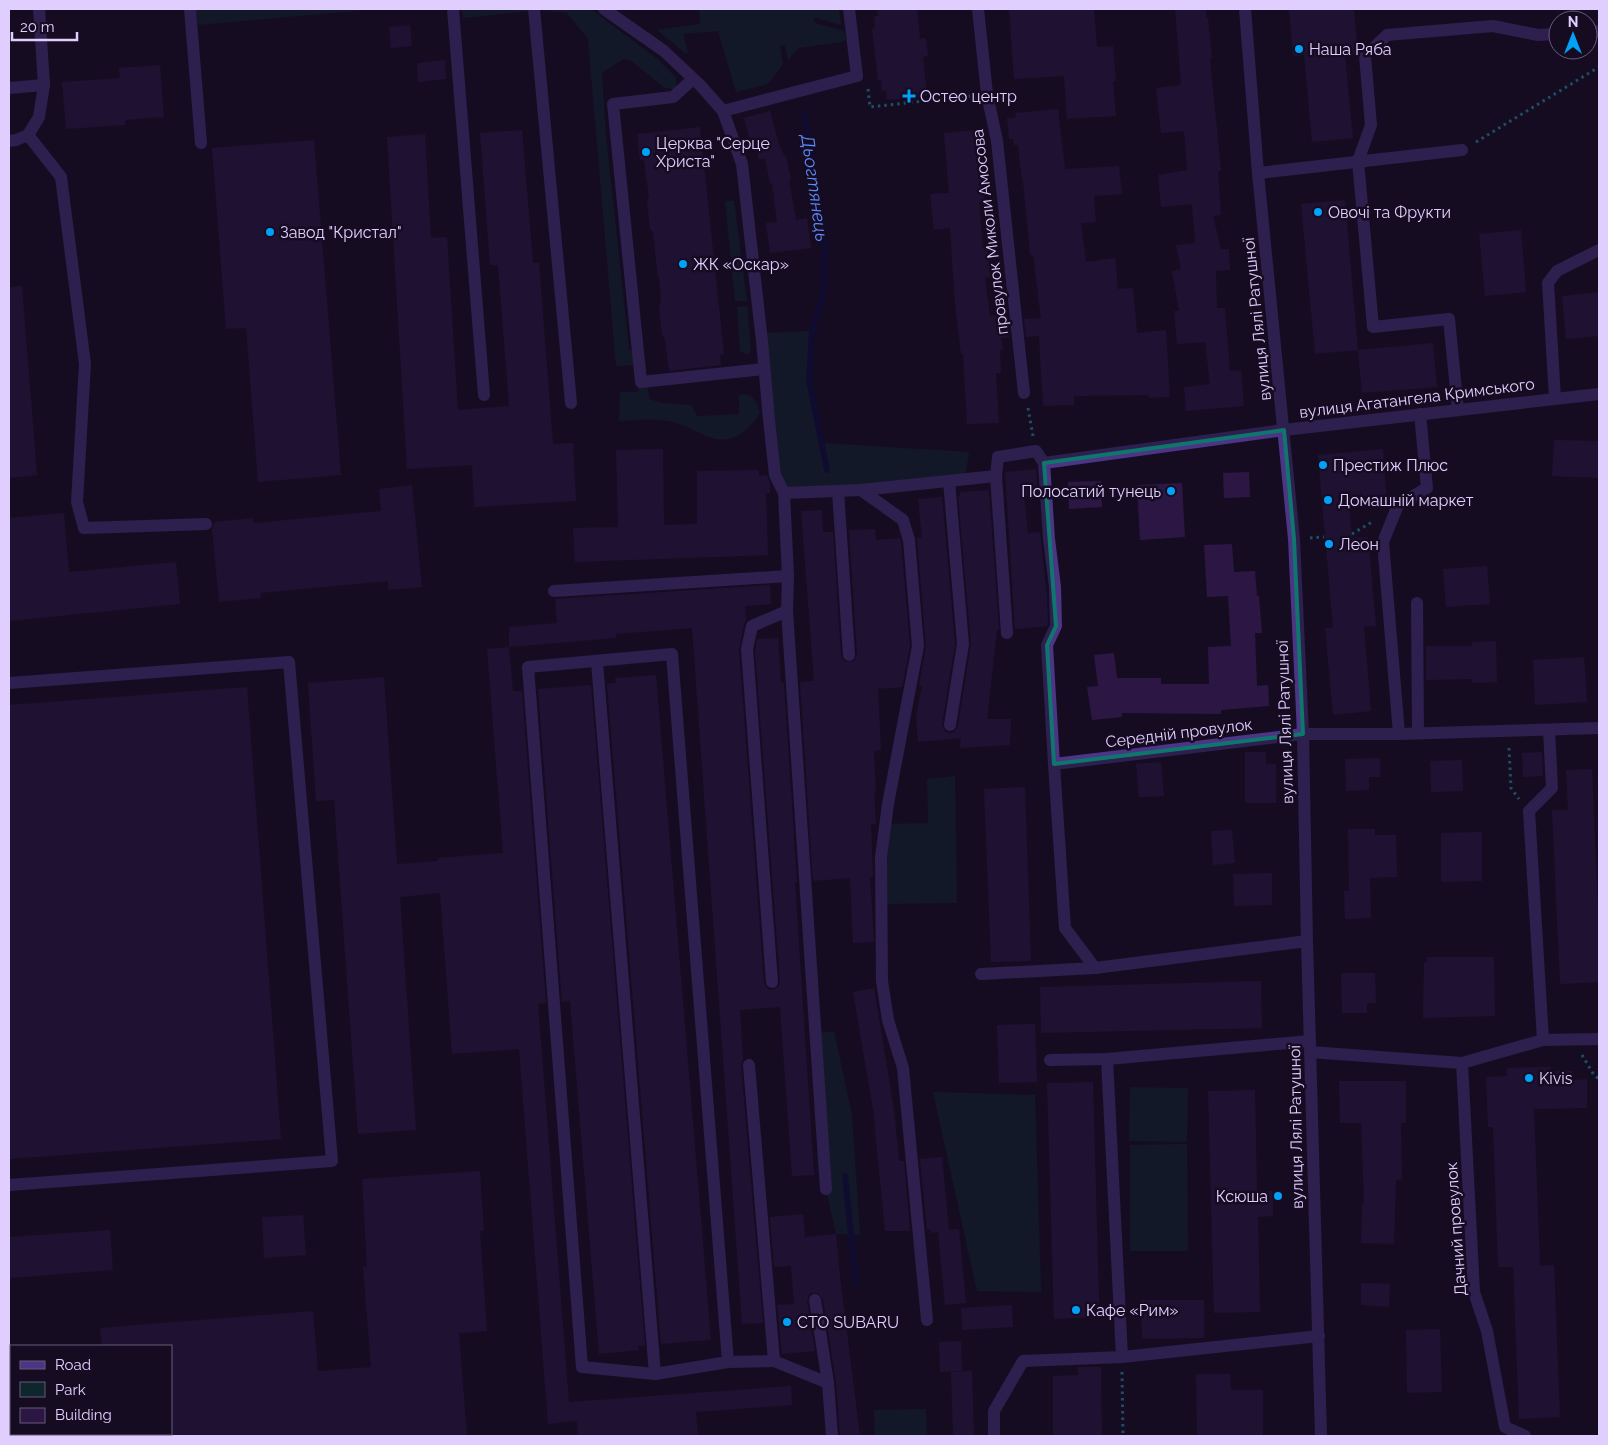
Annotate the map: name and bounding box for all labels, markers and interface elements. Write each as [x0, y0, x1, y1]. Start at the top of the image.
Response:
scale bar [12, 10, 78, 42]
north arrow [1548, 10, 1598, 60]
text: N [1568, 14, 1578, 30]
text: 20 m [20, 18, 55, 36]
place label: Наша Ряба [1309, 40, 1392, 59]
marker: Наша Ряба [1293, 43, 1305, 55]
place label: Остео центр [920, 87, 1017, 106]
marker: Остео центр [902, 89, 916, 103]
street label: провулок Миколи Амосова [968, 128, 1012, 336]
water label: Дьогтянець [797, 132, 833, 243]
place label: Церква "Серце Христа" [656, 134, 770, 171]
marker: Церква "Серце Христа" [640, 146, 652, 158]
place label: Овочі та Фрукти [1328, 203, 1451, 222]
marker: Овочі та Фрукти [1312, 206, 1324, 218]
place label: Завод "Кристал" [280, 223, 402, 242]
marker: Завод "Кристал" [264, 226, 276, 238]
street label: вулиця Лялі Ратушної [1239, 236, 1275, 402]
place label: ЖК «Оскар» [693, 255, 789, 274]
marker: ЖК «Оскар» [677, 258, 689, 270]
street label: вулиця Агатангела Кримського [1298, 374, 1536, 422]
place label: Престиж Плюс [1333, 456, 1448, 475]
marker: Престиж Плюс [1317, 459, 1329, 471]
place label: Полосатий тунець [1021, 482, 1161, 501]
marker: Полосатий тунець [1165, 485, 1177, 497]
place label: Домашній маркет [1338, 491, 1474, 510]
marker: Домашній маркет [1322, 494, 1334, 506]
place label: Леон [1339, 535, 1379, 554]
marker: Леон [1323, 538, 1335, 550]
street label: вулиця Лялі Ратушної [1273, 639, 1297, 804]
street label: Середній провулок [1104, 715, 1254, 751]
street label: вулиця Лялі Ратушної [1285, 1044, 1307, 1209]
place label: Kivis [1539, 1069, 1573, 1088]
marker: Kivis [1523, 1072, 1535, 1084]
street label: Дачний провулок [1442, 1161, 1470, 1297]
place label: Ксюша [1216, 1187, 1268, 1206]
marker: Ксюша [1272, 1190, 1284, 1202]
place label: Кафе «Рим» [1086, 1301, 1179, 1320]
marker: Кафе «Рим» [1070, 1304, 1082, 1316]
place label: СТО SUBARU [797, 1313, 899, 1332]
marker: СТО SUBARU [781, 1316, 793, 1328]
legend [10, 1345, 172, 1435]
text: Road [55, 1356, 91, 1374]
text: Park [55, 1381, 86, 1399]
text: Building [55, 1406, 112, 1424]

